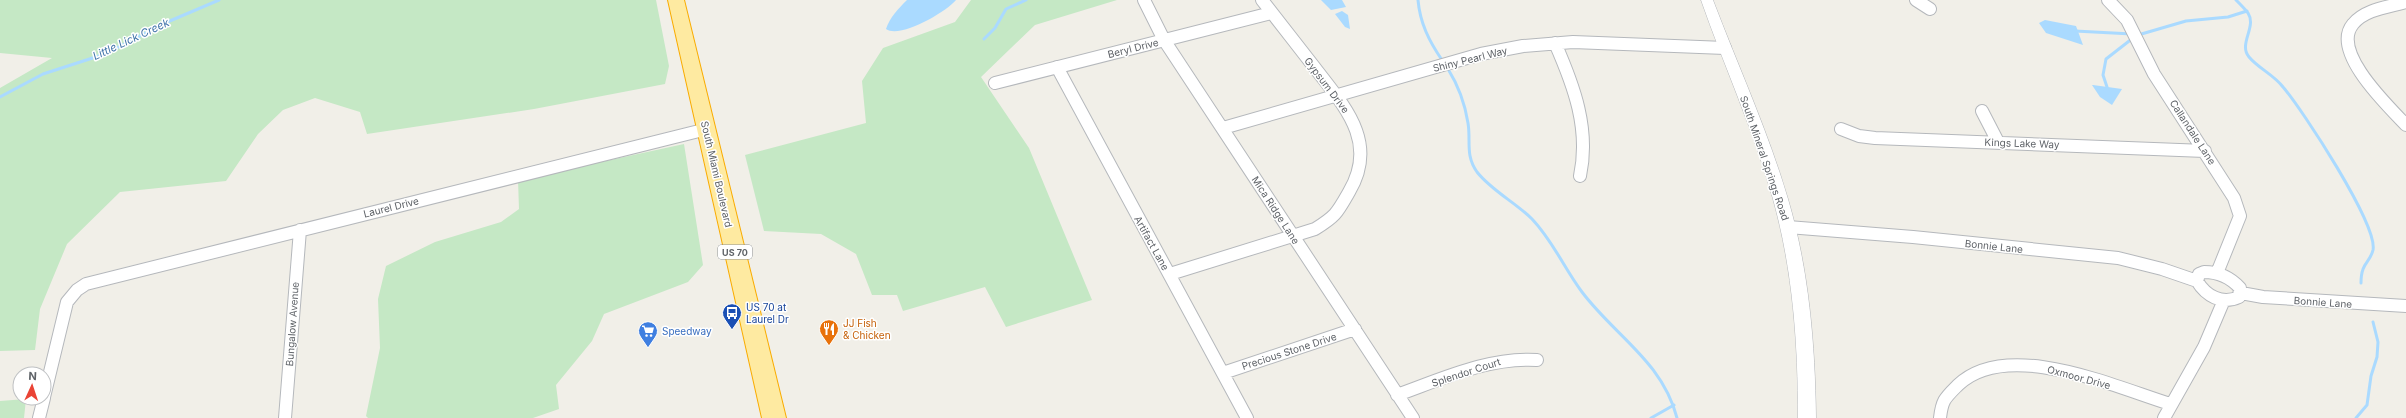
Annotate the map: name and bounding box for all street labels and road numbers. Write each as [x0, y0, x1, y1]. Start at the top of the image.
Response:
street label: Beryl Drive [1106, 36, 1160, 60]
street label: Shiny Pearl Way [1431, 44, 1509, 74]
street label: Gypsum Drive [1302, 55, 1352, 115]
street label: South Mineral Springs Road [1738, 94, 1792, 222]
street label: Callandale Lane [2168, 97, 2219, 167]
street label: South Miami Boulevard [699, 120, 735, 228]
street label: Kings Lake Way [1984, 136, 2060, 150]
street label: Mica Ridge Lane [1250, 174, 1302, 246]
street label: Laurel Drive [362, 194, 420, 220]
street label: Artifact Lane [1132, 214, 1172, 273]
street label: Bonnie Lane [1964, 237, 2024, 255]
road number: US 70 [718, 245, 752, 259]
street label: Bungalow Avenue [283, 281, 301, 367]
street label: Bonnie Lane [2293, 294, 2353, 310]
street label: Precious Stone Drive [1240, 330, 1338, 372]
street label: Splendor Court [1430, 355, 1503, 389]
street label: Oxmoor Drive [2046, 363, 2112, 391]

